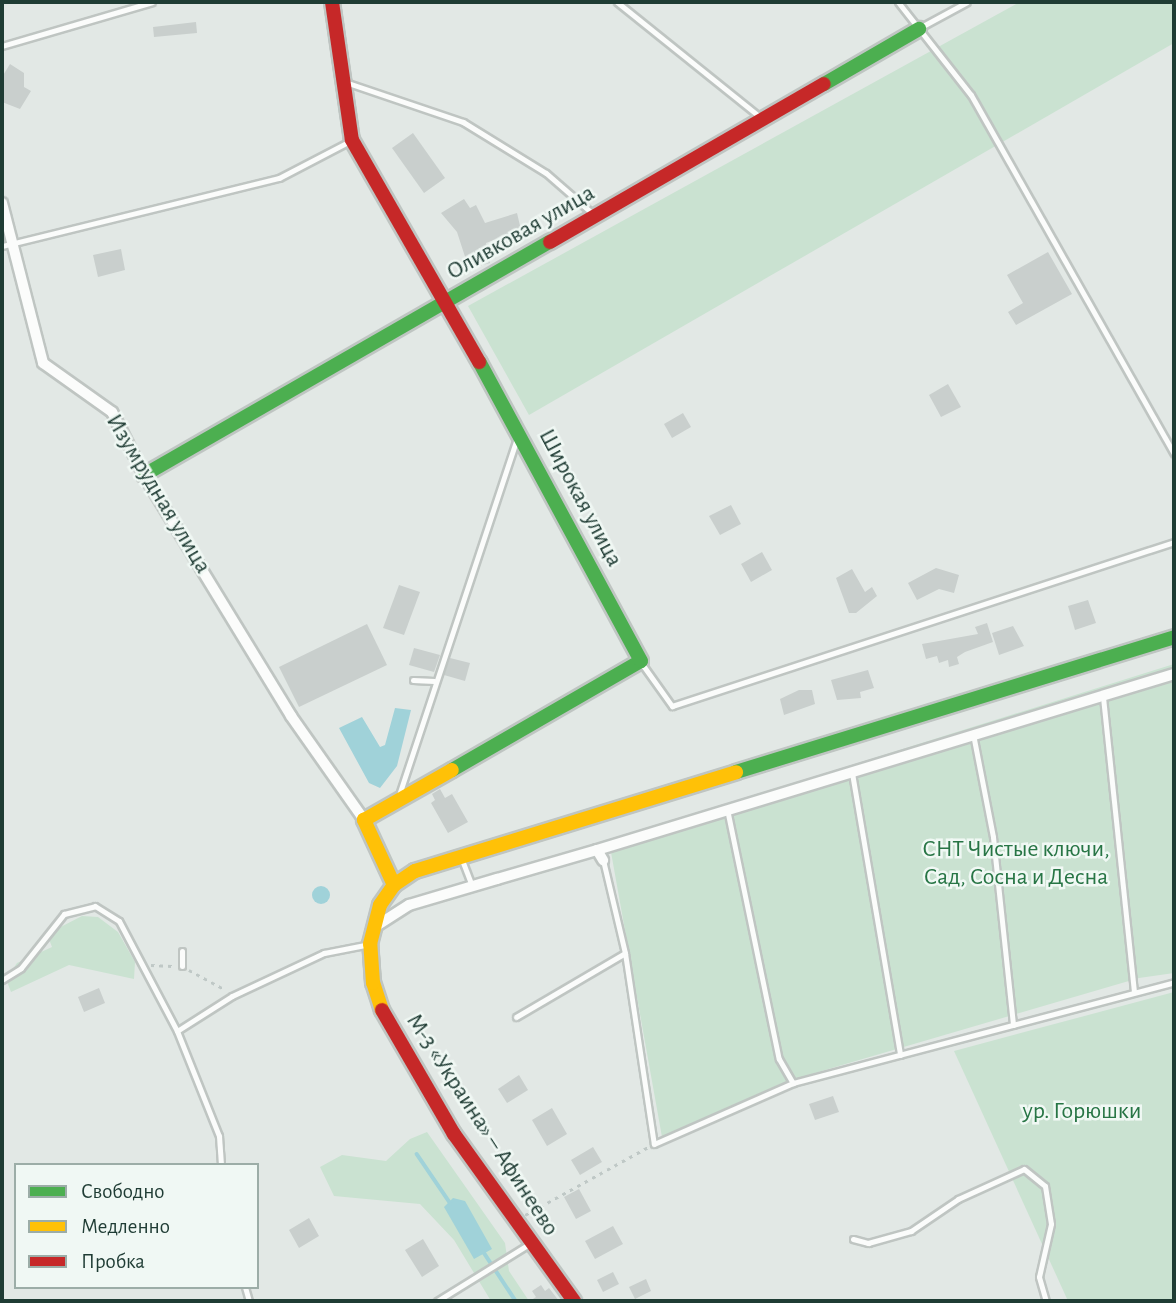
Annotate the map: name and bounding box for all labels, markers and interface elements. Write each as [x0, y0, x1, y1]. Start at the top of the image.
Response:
street label: Оливковая улица [442, 179, 600, 287]
street label: Изумрудная улица [99, 409, 217, 579]
street label: Широкая улица [532, 424, 628, 572]
park label: СНТ Чистые ключи, Сад, Сосна и Десна [922, 836, 1110, 892]
street label: М-3 «Украина» – Афинеево [399, 1008, 565, 1242]
park label: ур. Горюшки [1023, 1098, 1141, 1126]
legend [14, 1163, 259, 1289]
text: Свободно [81, 1181, 165, 1202]
text: Медленно [81, 1216, 170, 1237]
text: Пробка [81, 1251, 145, 1272]

